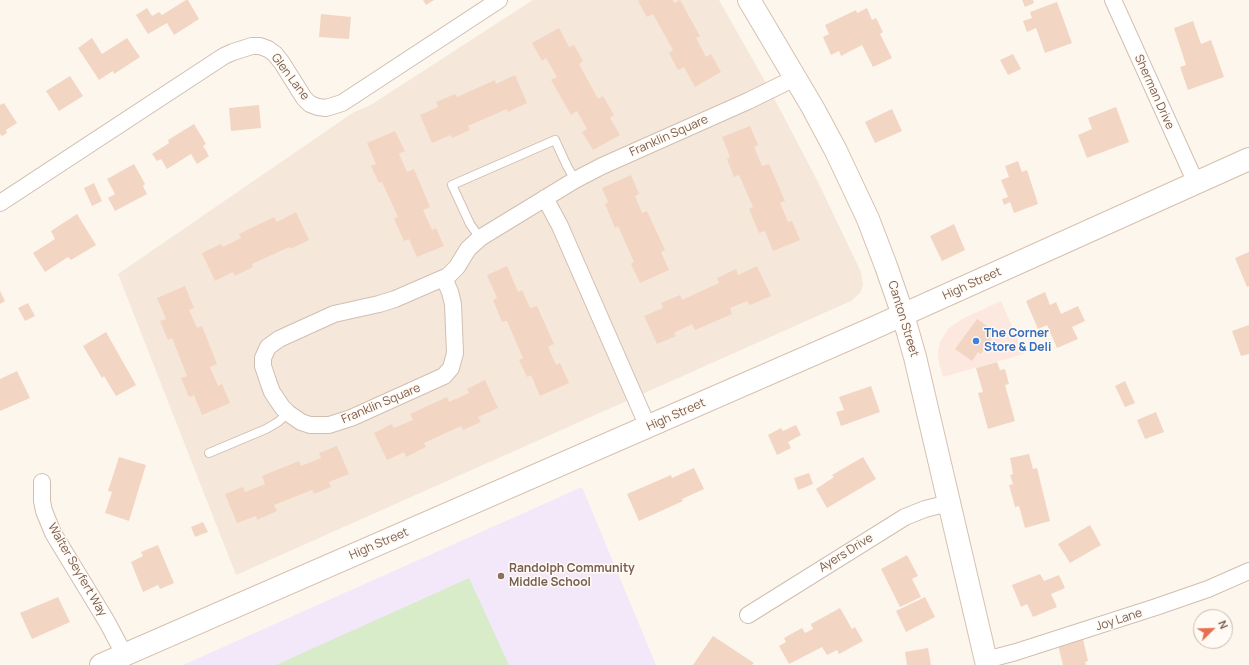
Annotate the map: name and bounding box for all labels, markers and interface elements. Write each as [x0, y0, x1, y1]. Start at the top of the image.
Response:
street label: Glen Lane [268, 51, 312, 103]
street label: Sherman Drive [1131, 52, 1177, 132]
street label: Franklin Square [627, 112, 711, 160]
street label: High Street [940, 265, 1004, 303]
street label: Canton Street [885, 279, 921, 359]
place label: The Corner Store & Deli [984, 327, 1051, 355]
marker: The Corner Store & Deli [971, 336, 981, 346]
street label: Franklin Square [339, 381, 423, 427]
street label: High Street [644, 396, 708, 434]
street label: Walter Seyfert Way [44, 521, 110, 619]
street label: High Street [347, 525, 411, 563]
street label: Ayers Drive [816, 531, 876, 575]
place label: Randolph Community Middle School [509, 562, 635, 590]
marker: Randolph Community Middle School [496, 571, 506, 581]
street label: Joy Lane [1094, 606, 1144, 634]
north arrow [1193, 609, 1233, 649]
text: N [1215, 618, 1232, 631]

